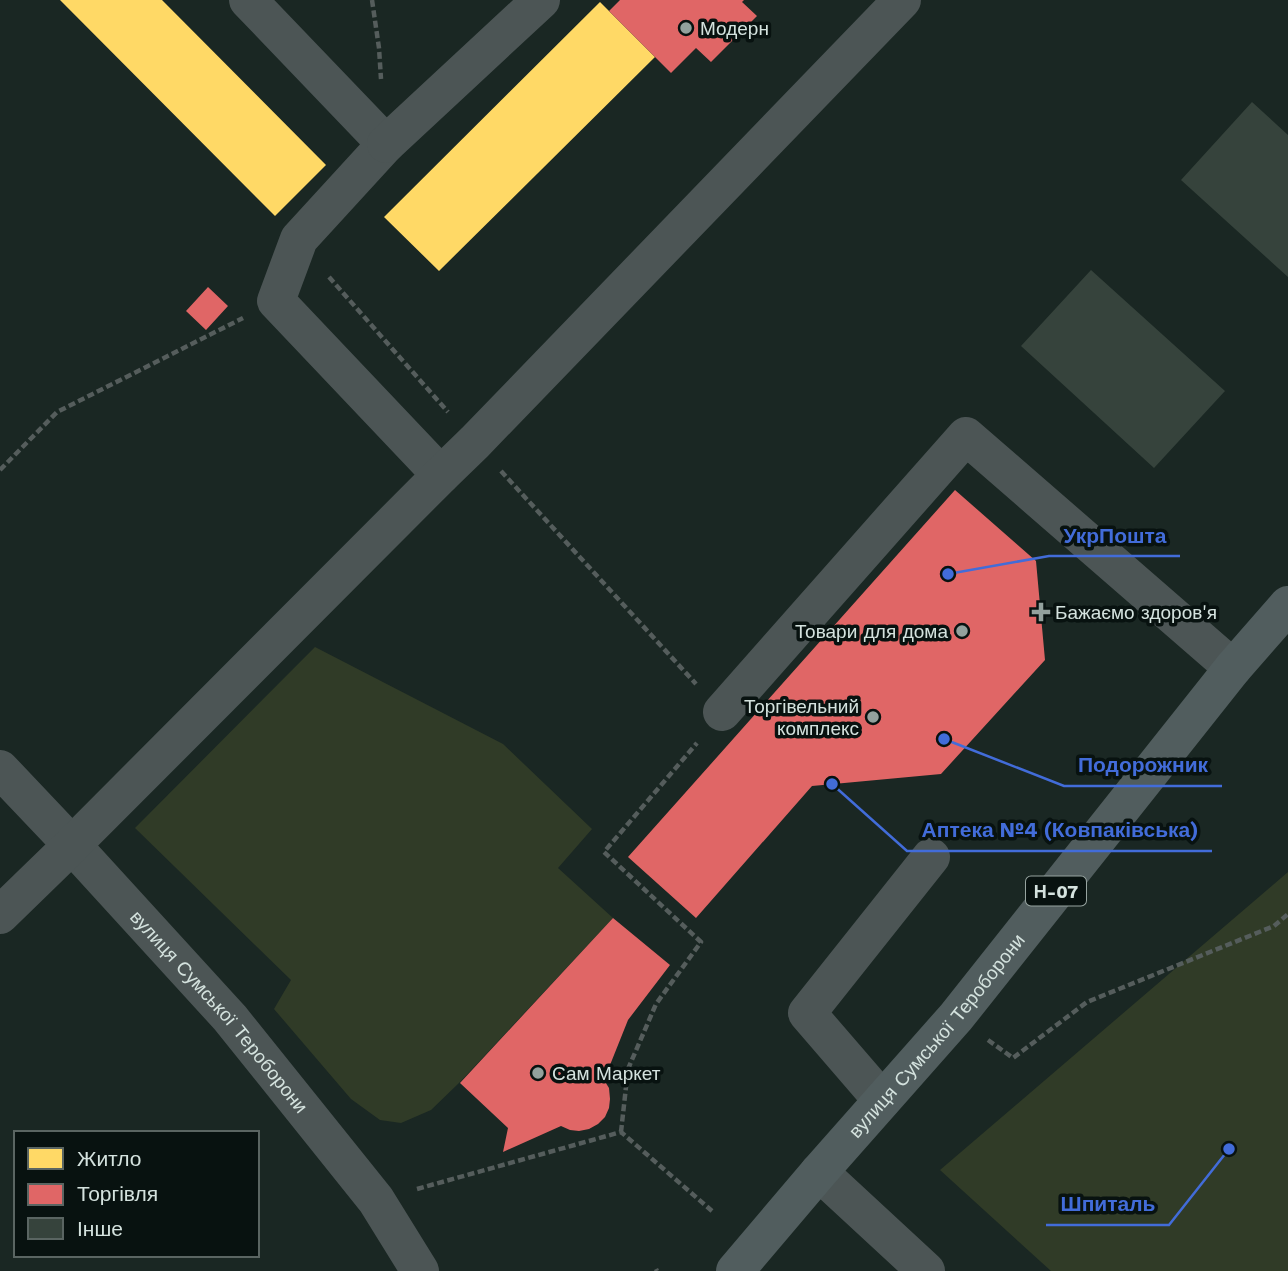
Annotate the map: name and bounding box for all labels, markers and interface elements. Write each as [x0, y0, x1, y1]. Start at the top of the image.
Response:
place label: Модерн [700, 17, 769, 40]
marker: Модерн [678, 20, 694, 36]
callout: УкрПошта [1049, 514, 1180, 556]
text: УкрПошта [1064, 523, 1167, 548]
place label: Бажаємо здоров'я [1055, 601, 1217, 624]
marker: Бажаємо здоров'я [1033, 604, 1049, 620]
place label: Товари для дома [795, 620, 948, 643]
marker: Товари для дома [954, 623, 970, 639]
place label: Торгівельний комплекс [744, 695, 859, 740]
marker: Торгівельний комплекс [865, 709, 881, 725]
callout: Подорожник [1064, 744, 1222, 786]
text: Подорожник [1078, 752, 1209, 777]
callout: Аптека №4 (Ковпаківська) [907, 809, 1212, 851]
text: Аптека №4 (Ковпаківська) [922, 817, 1198, 842]
road number: Н-07 [1026, 876, 1086, 906]
street label: вулиця Сумської Тероборони [126, 905, 313, 1117]
street label: вулиця Сумської Тероборони [843, 929, 1029, 1142]
place label: Сам Маркет [552, 1062, 661, 1085]
marker: Сам Маркет [530, 1065, 546, 1081]
legend [14, 1131, 259, 1257]
text: Житло [77, 1146, 141, 1171]
text: Торгівля [77, 1181, 158, 1206]
callout: Шпиталь [1046, 1183, 1169, 1225]
text: Шпиталь [1061, 1191, 1156, 1216]
text: Інше [77, 1216, 123, 1241]

